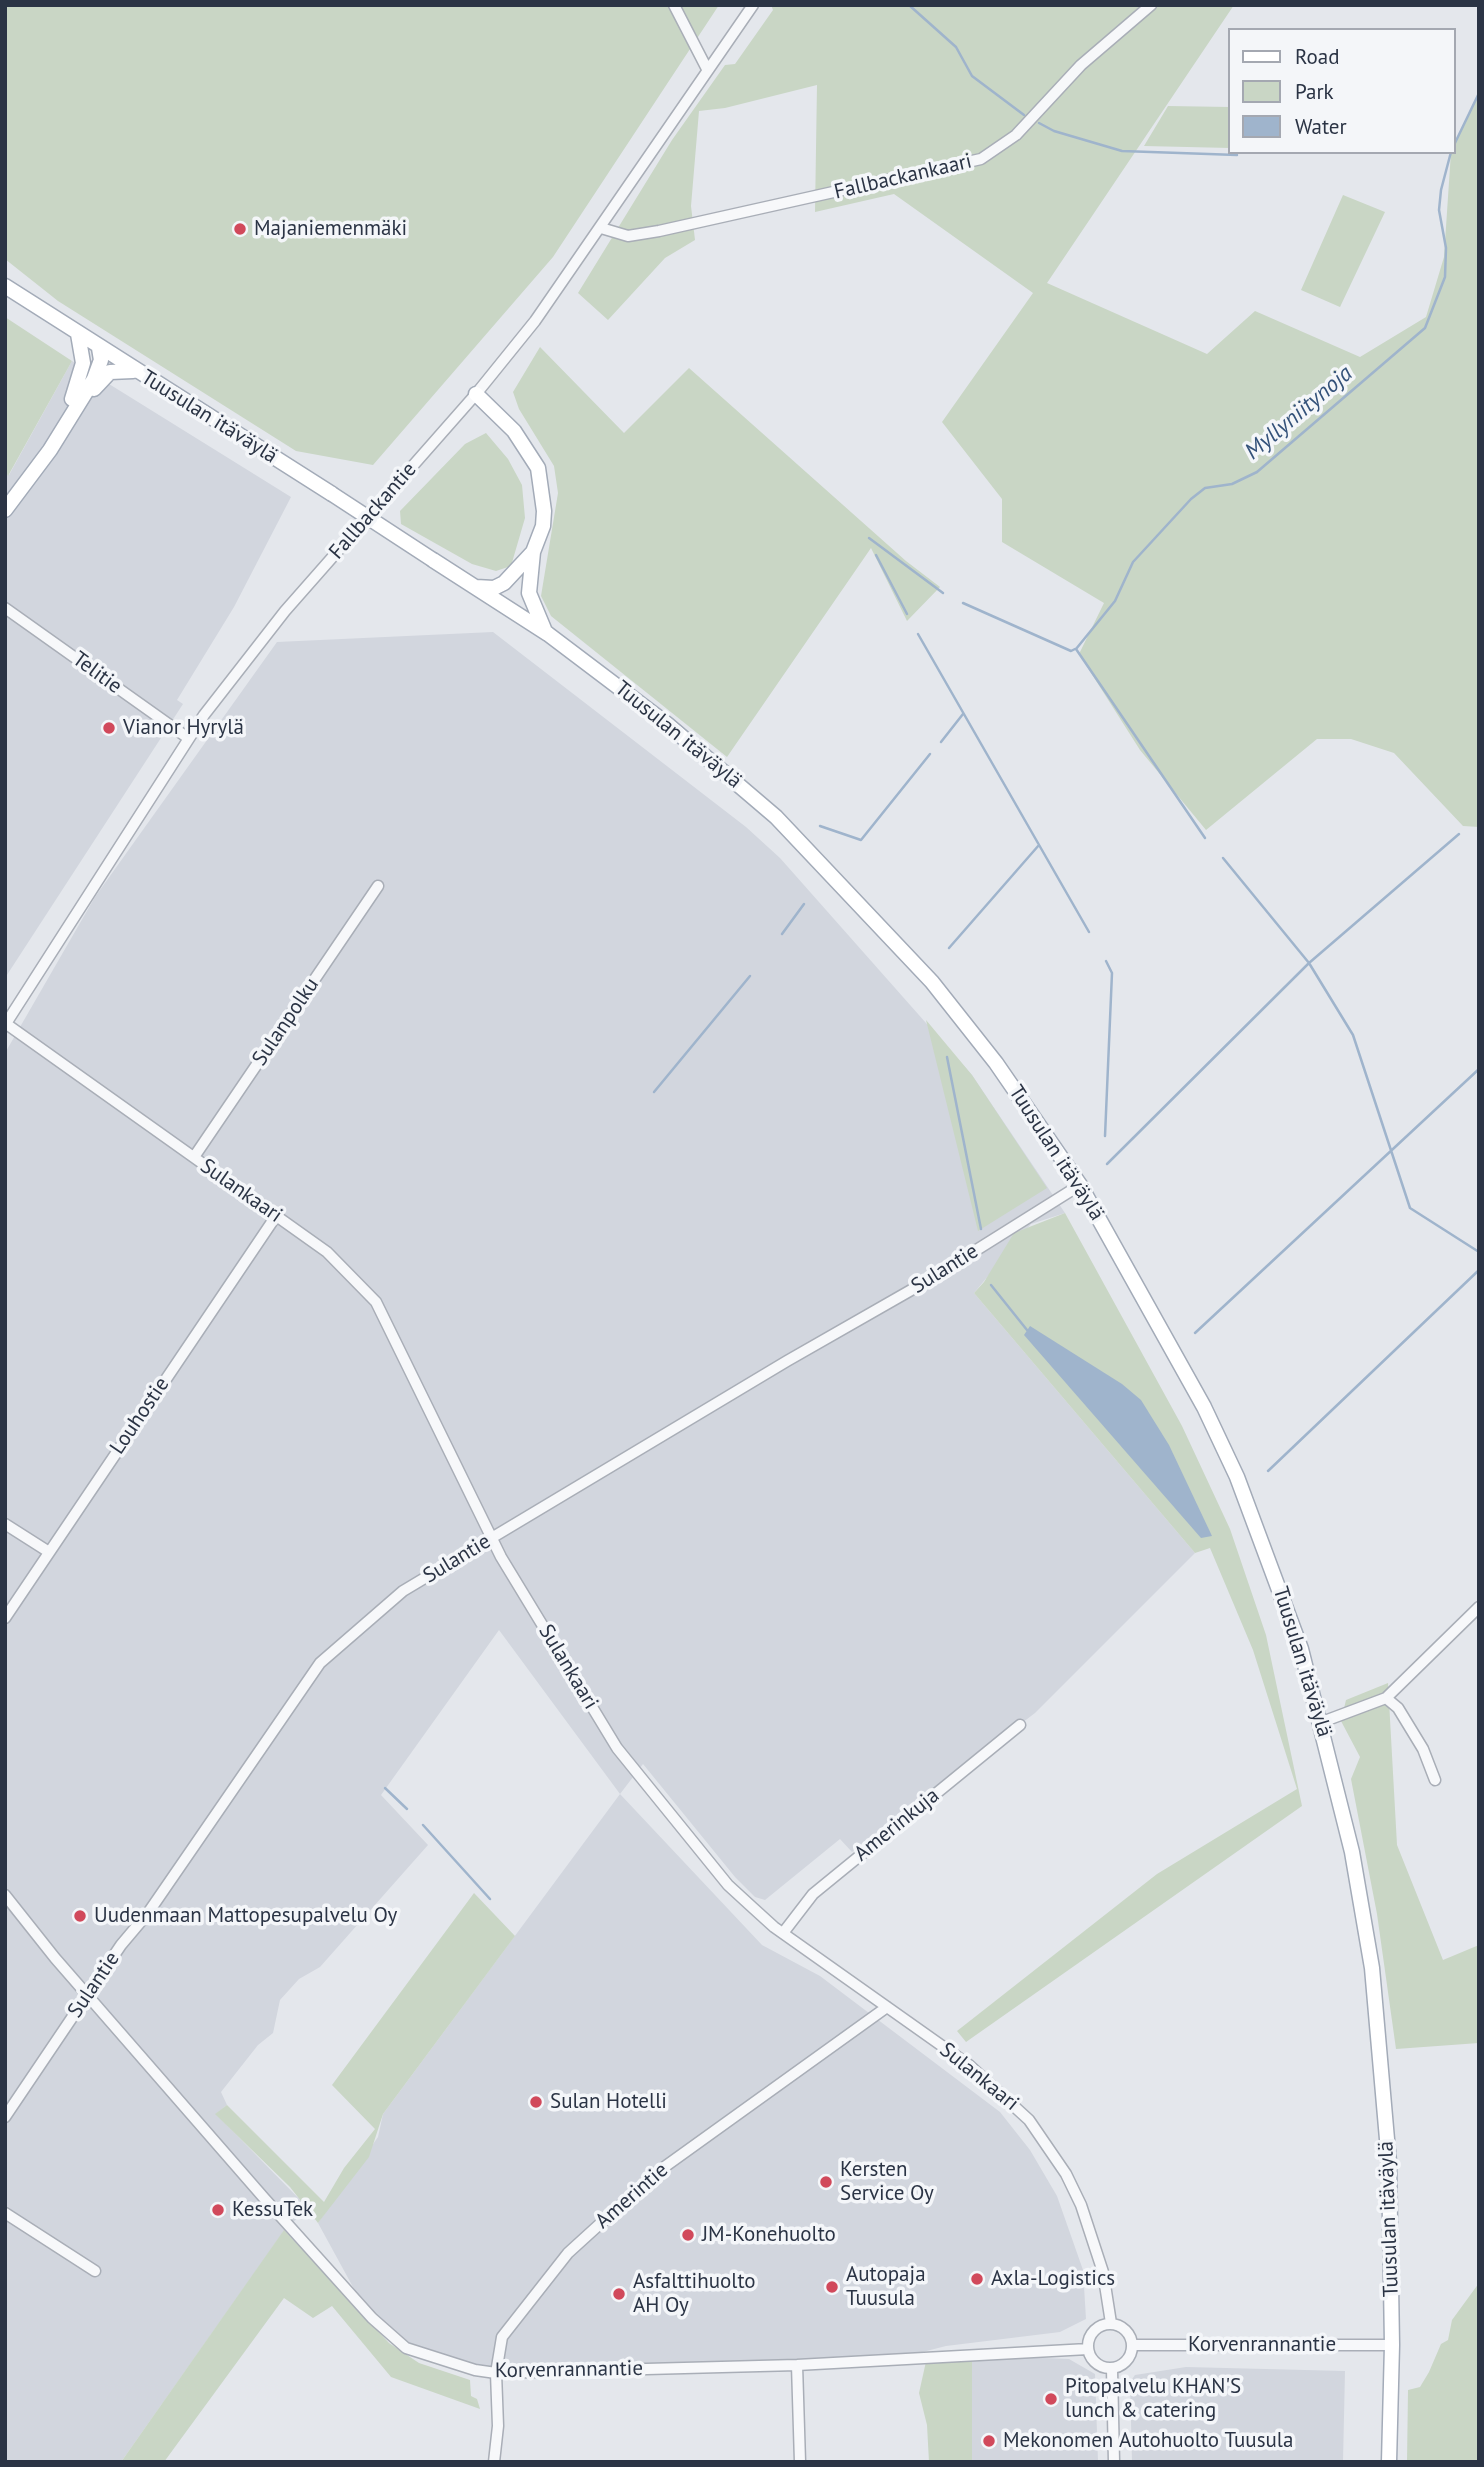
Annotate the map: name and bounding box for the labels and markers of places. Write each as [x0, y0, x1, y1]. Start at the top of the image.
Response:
place label: Majaniemenmäki [254, 216, 407, 242]
marker: Majaniemenmäki [232, 221, 248, 237]
place label: Vianor Hyrylä [123, 715, 244, 741]
marker: Vianor Hyrylä [101, 720, 117, 736]
place label: Uudenmaan Mattopesupalvelu Oy [94, 1903, 397, 1929]
marker: Uudenmaan Mattopesupalvelu Oy [72, 1908, 88, 1924]
place label: Sulan Hotelli [550, 2089, 667, 2115]
marker: Sulan Hotelli [528, 2094, 544, 2110]
place label: Kersten Service Oy [840, 2157, 934, 2207]
marker: Kersten Service Oy [818, 2174, 834, 2190]
place label: KessuTek [232, 2197, 313, 2223]
marker: KessuTek [210, 2202, 226, 2218]
place label: JM-Konehuolto [702, 2222, 836, 2248]
marker: JM-Konehuolto [680, 2227, 696, 2243]
place label: Autopaja Tuusula [846, 2262, 926, 2312]
place label: Axla-Logistics [991, 2266, 1115, 2292]
place label: Asfalttihuolto AH Oy [633, 2269, 756, 2319]
marker: Axla-Logistics [969, 2271, 985, 2287]
marker: Autopaja Tuusula [824, 2279, 840, 2295]
marker: Asfalttihuolto AH Oy [611, 2286, 627, 2302]
place label: Pitopalvelu KHAN'S lunch & catering [1065, 2374, 1241, 2424]
marker: Pitopalvelu KHAN'S lunch & catering [1043, 2391, 1059, 2407]
place label: Mekonomen Autohuolto Tuusula [1003, 2428, 1293, 2454]
marker: Mekonomen Autohuolto Tuusula [981, 2433, 997, 2449]

